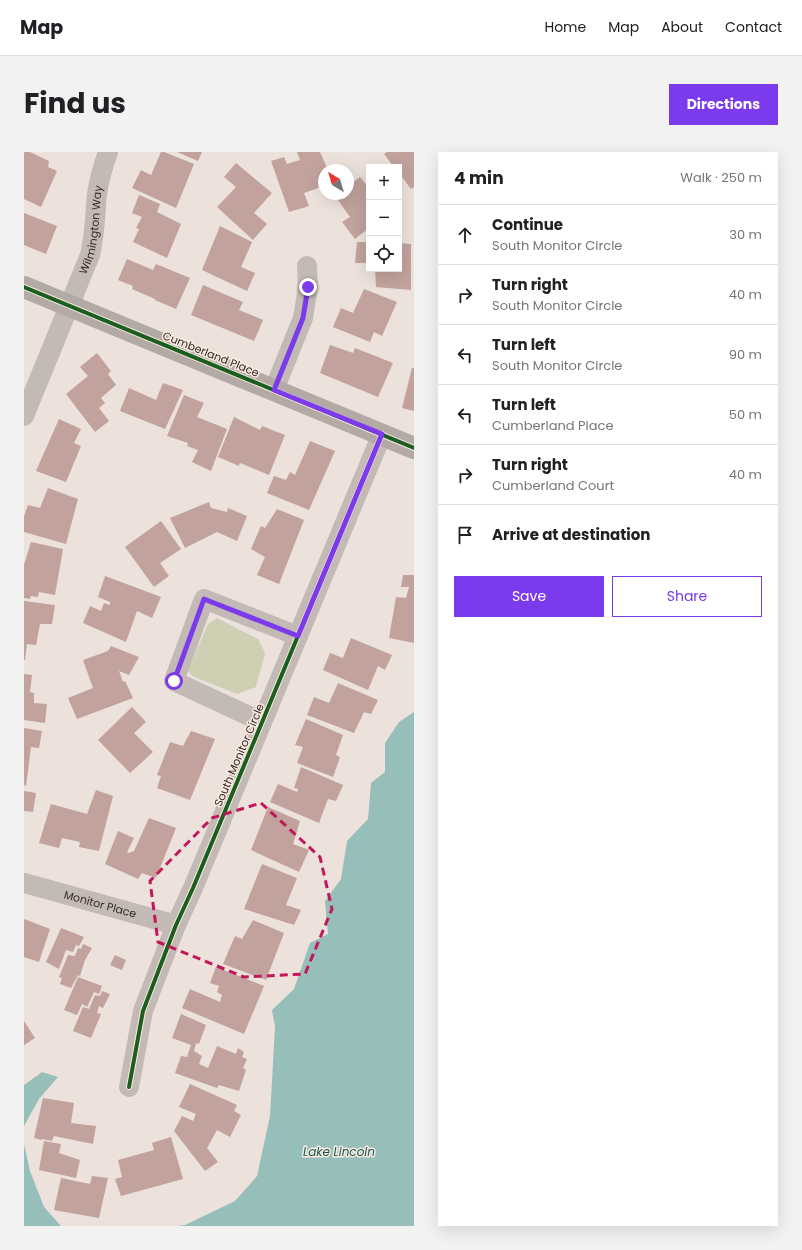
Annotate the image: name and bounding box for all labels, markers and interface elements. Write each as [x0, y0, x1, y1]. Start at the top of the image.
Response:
text: Map [20, 14, 63, 41]
text: Home [544, 17, 586, 37]
text: Map [608, 17, 639, 37]
text: About [661, 17, 703, 37]
text: Contact [725, 17, 782, 37]
text: Find us [24, 84, 126, 123]
button: Directions [669, 84, 778, 125]
north arrow [318, 164, 354, 200]
map controls [366, 164, 402, 272]
button: + [366, 164, 402, 200]
text: 4 min [454, 166, 504, 190]
text: Walk · 250 m [680, 168, 762, 187]
street label: Wilmington Way [75, 183, 106, 277]
button: − [366, 200, 402, 236]
text: Continue [492, 214, 563, 235]
icon: ahead [454, 224, 476, 246]
text: 30 m [729, 225, 762, 244]
button: locate [366, 236, 402, 272]
text: South Monitor Circle [492, 236, 622, 255]
text: Turn right [492, 274, 568, 295]
route end [299, 278, 317, 296]
icon: right [454, 284, 476, 306]
text: 40 m [729, 285, 762, 304]
text: South Monitor Circle [492, 296, 622, 315]
street label: Cumberland Place [160, 327, 262, 381]
text: Turn left [492, 334, 556, 355]
icon: left [454, 344, 476, 366]
text: 90 m [729, 345, 762, 364]
text: South Monitor Circle [492, 356, 622, 375]
text: Turn left [492, 394, 556, 415]
icon: left [454, 404, 476, 426]
text: 50 m [729, 405, 762, 424]
text: Cumberland Place [492, 416, 613, 435]
text: Turn right [492, 454, 568, 475]
icon: right [454, 464, 476, 486]
text: 40 m [729, 465, 762, 484]
text: Cumberland Court [492, 476, 614, 495]
icon: arrive [454, 524, 476, 546]
text: Arrive at destination [492, 524, 650, 545]
button: Save [454, 576, 604, 617]
button: Share [612, 576, 762, 617]
route start [165, 672, 183, 690]
street label: South Monitor Circle [210, 701, 268, 809]
street label: Monitor Place [62, 886, 138, 922]
water label: Lake Lincoln [303, 1143, 375, 1160]

